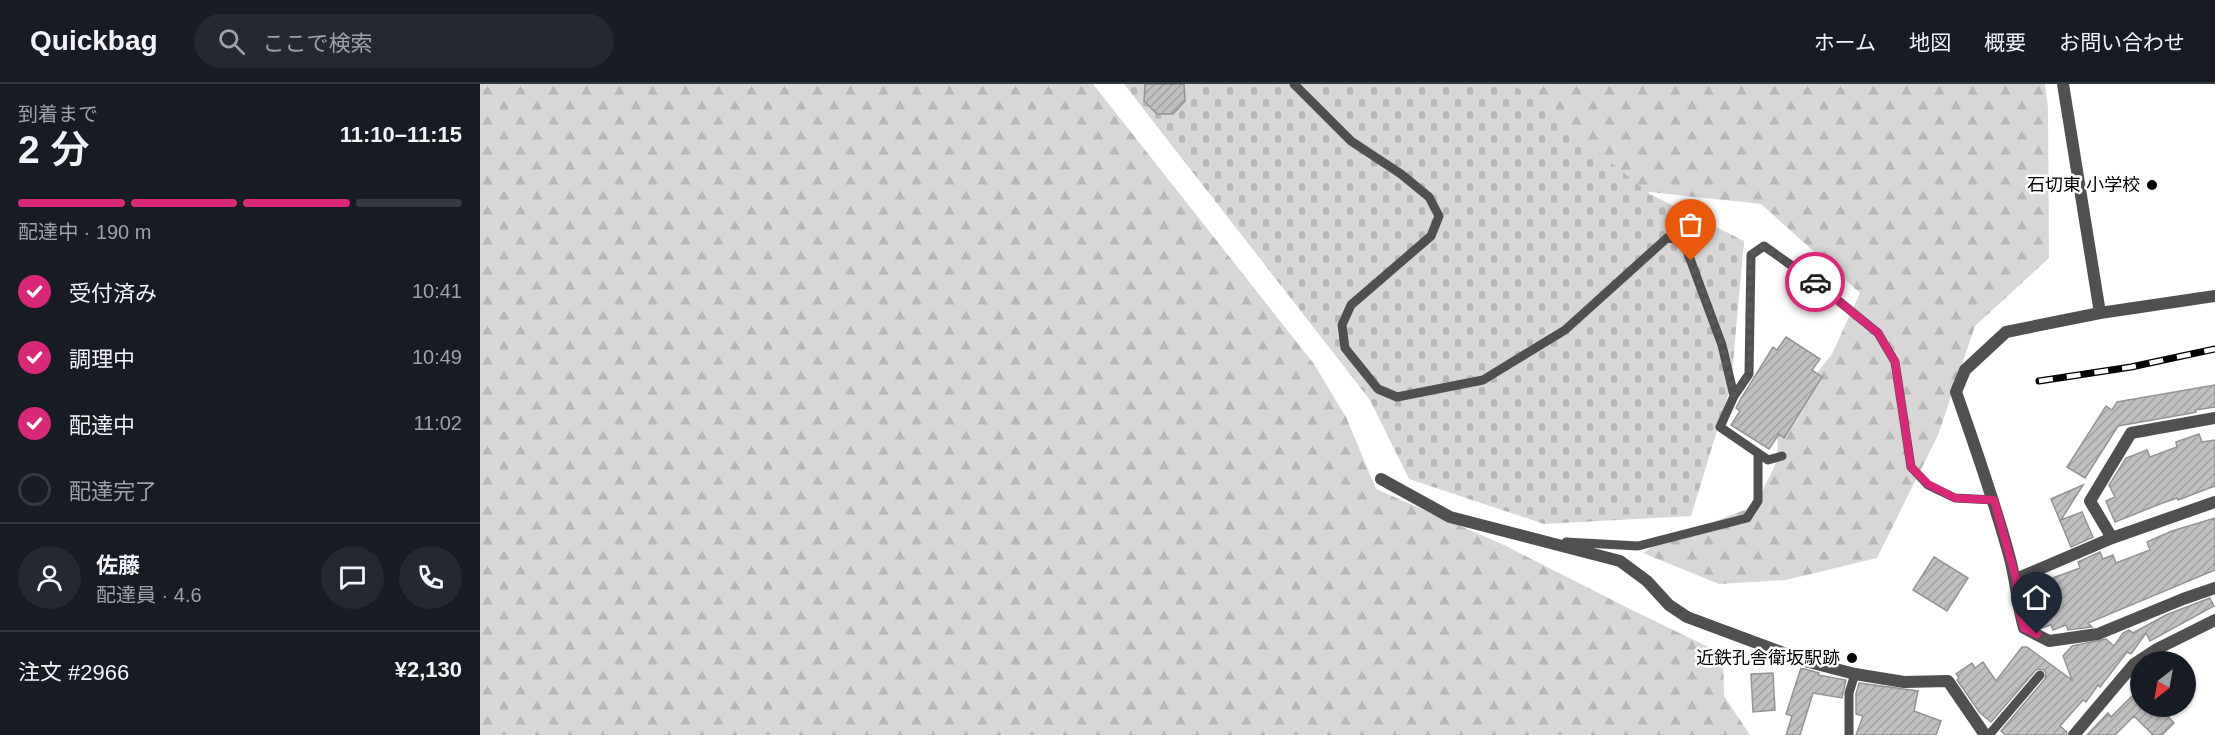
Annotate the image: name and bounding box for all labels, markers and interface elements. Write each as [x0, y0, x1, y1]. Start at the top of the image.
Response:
search box [194, 14, 614, 68]
text: Quickbag [30, 25, 158, 56]
icon: search [215, 25, 248, 58]
text: ここで検索 [263, 31, 373, 56]
text: ホーム [1814, 31, 1876, 54]
text: 地図 [1909, 31, 1951, 54]
text: 概要 [1984, 31, 2026, 54]
text: お問い合わせ [2059, 31, 2185, 54]
text: 到着まで [18, 103, 98, 125]
text: 11:10–11:15 [340, 122, 462, 147]
text: 2 分 [18, 128, 90, 171]
place label: 石切東 小学校 [2027, 175, 2140, 195]
marker: 石切東 小学校 [2145, 178, 2159, 192]
pin [1665, 199, 1716, 261]
icon: bag [1674, 208, 1707, 241]
text: 配達中 · 190 m [18, 221, 151, 243]
courier [1785, 252, 1845, 312]
icon: car [1799, 266, 1832, 299]
icon: check [18, 275, 51, 308]
text: 10:41 [412, 280, 462, 302]
text: 受付済み [69, 281, 157, 306]
icon: check [18, 341, 51, 374]
text: 10:49 [412, 346, 462, 368]
text: 調理中 [69, 347, 135, 372]
icon: check [18, 407, 51, 440]
text: 11:02 [413, 412, 462, 434]
text: 配達中 [69, 413, 135, 438]
text: 配達完了 [69, 479, 157, 504]
button: person [18, 546, 81, 609]
button: chat [321, 546, 384, 609]
button: phone [399, 546, 462, 609]
text: 佐藤 [96, 553, 140, 578]
pin [2011, 572, 2062, 634]
icon: home [2020, 581, 2053, 614]
text: 配達員 · 4.6 [96, 584, 202, 606]
place label: 近鉄孔舎衛坂駅跡 [1696, 648, 1840, 668]
marker: 近鉄孔舎衛坂駅跡 [1845, 651, 1859, 665]
north arrow [2130, 651, 2196, 717]
map controls [2130, 651, 2196, 717]
text: ¥2,130 [395, 657, 462, 682]
text: 注文 #2966 [18, 660, 129, 685]

